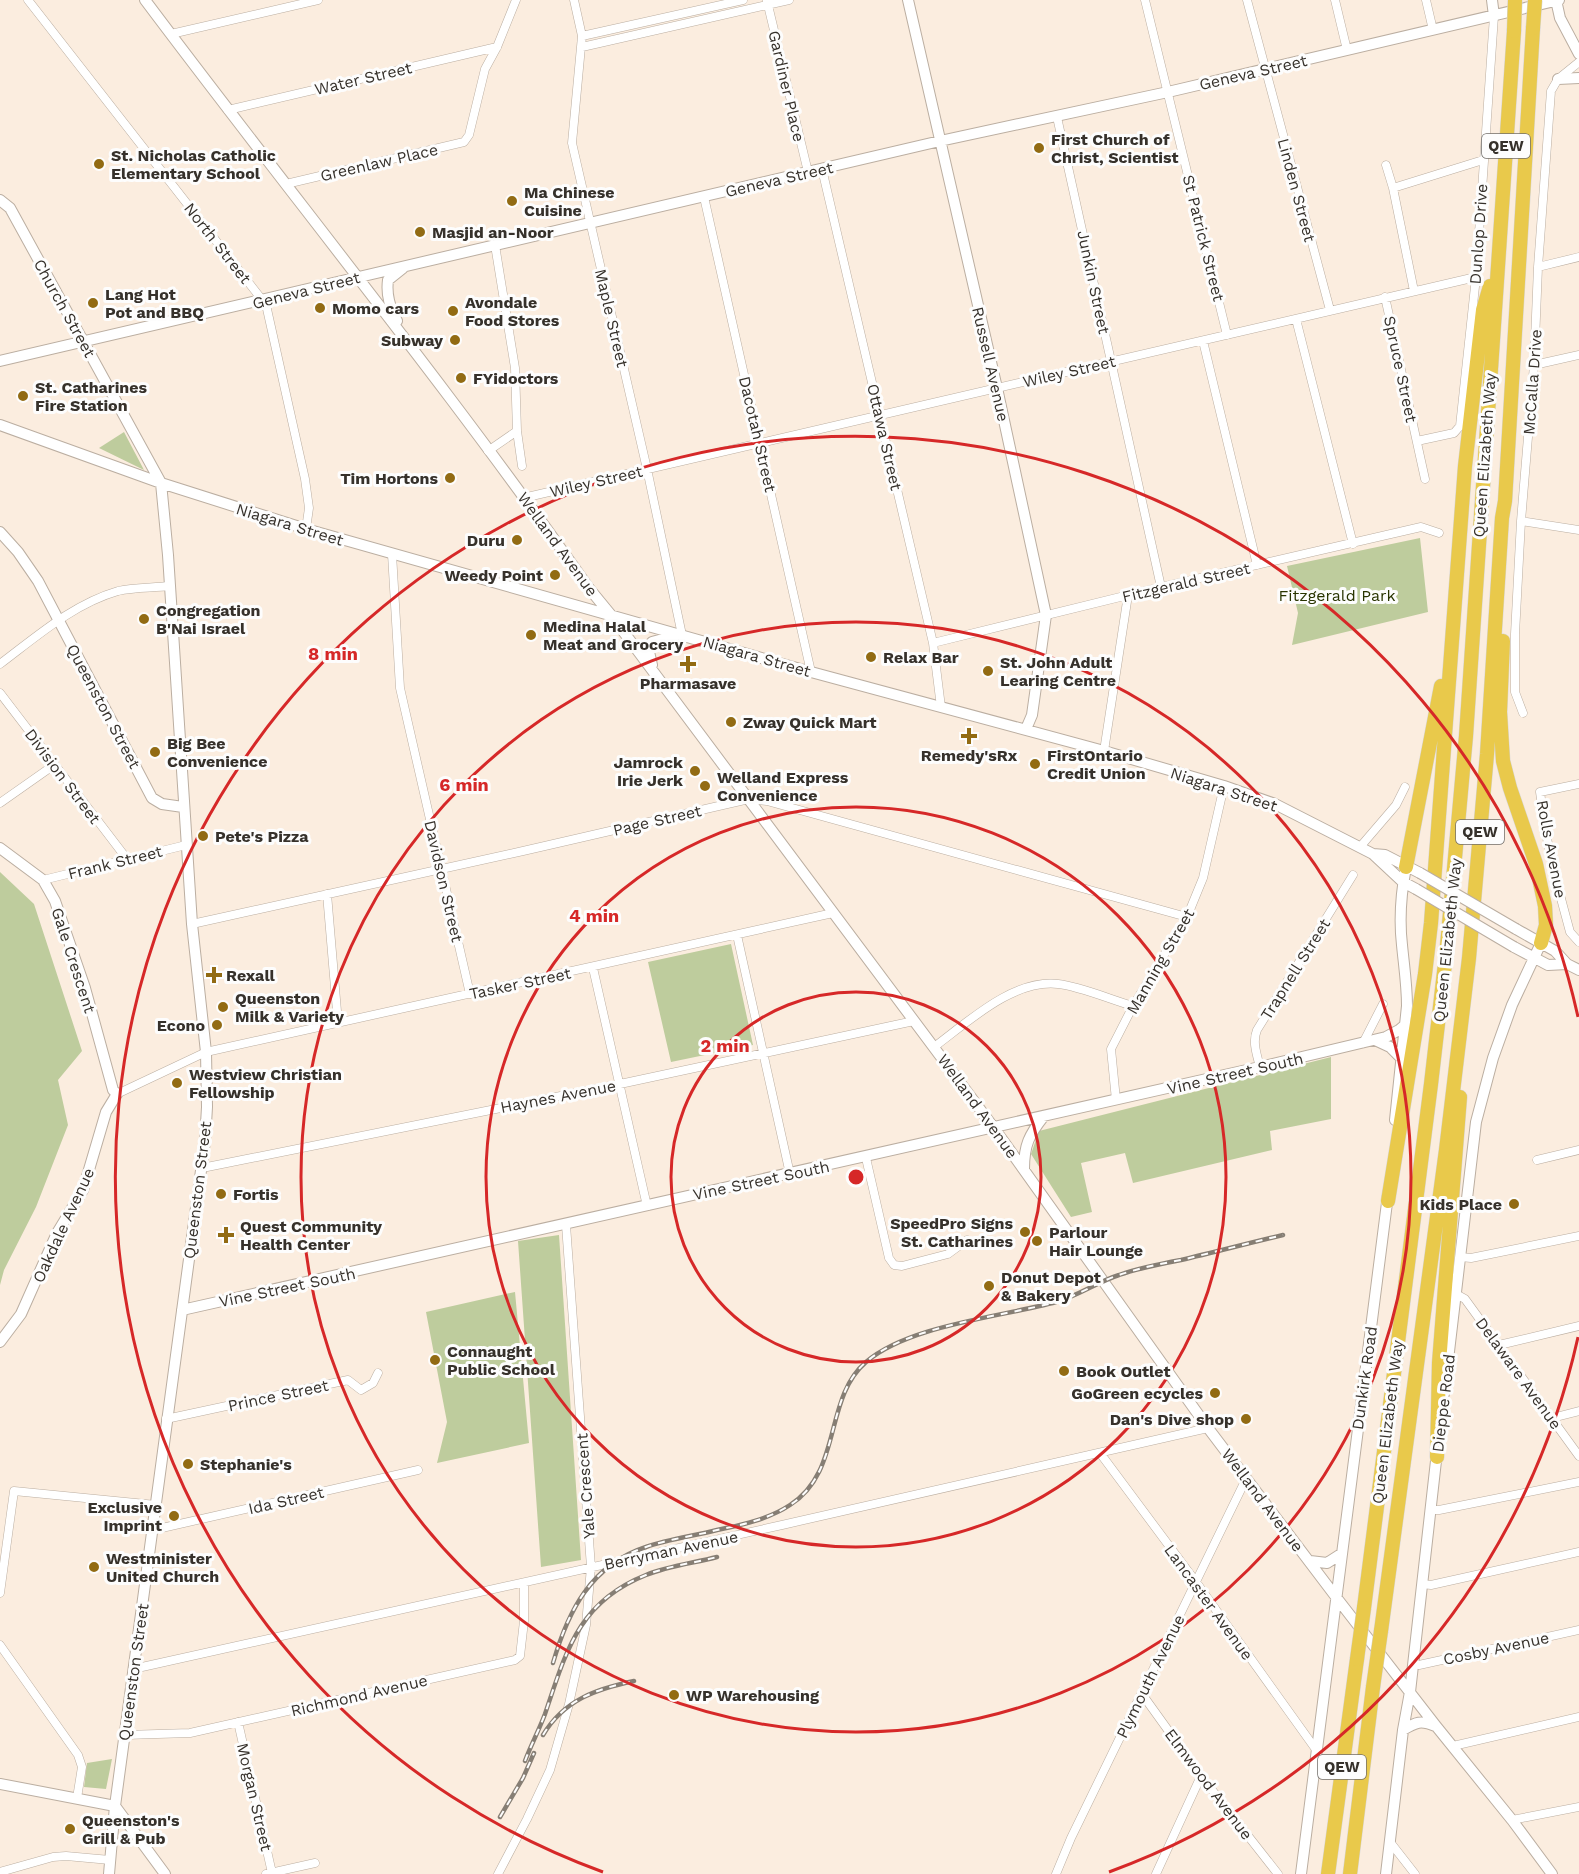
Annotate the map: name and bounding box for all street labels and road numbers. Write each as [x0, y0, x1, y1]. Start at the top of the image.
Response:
street label: Gardiner Place [764, 29, 809, 144]
street label: Geneva Street [1197, 51, 1309, 94]
street label: Water Street [313, 58, 414, 99]
road number: QEW [1482, 134, 1530, 158]
street label: Linden Street [1274, 136, 1320, 244]
street label: Greenlaw Place [318, 140, 440, 185]
street label: Geneva Street [723, 158, 835, 201]
street label: St Patrick Street [1179, 173, 1228, 304]
street label: Dunlop Drive [1465, 183, 1492, 285]
street label: North Street [180, 199, 255, 288]
street label: Junkin Street [1073, 229, 1114, 336]
street label: Church Street [30, 256, 100, 361]
street label: Maple Street [591, 267, 632, 369]
street label: Geneva Street [250, 268, 362, 313]
street label: Russell Avenue [968, 305, 1013, 423]
street label: Spruce Street [1380, 314, 1421, 424]
street label: McCalla Drive [1519, 328, 1546, 436]
street label: Wiley Street [1021, 351, 1118, 391]
street label: Queen Elizabeth Way [1469, 371, 1500, 538]
street label: Dacotah Street [735, 374, 780, 494]
street label: Ottawa Street [863, 382, 906, 493]
street label: Wiley Street [548, 461, 645, 501]
street label: Welland Avenue [513, 488, 602, 600]
street label: Niagara Street [234, 499, 346, 550]
street label: Fitzgerald Street [1120, 558, 1252, 606]
street label: Niagara Street [701, 632, 813, 681]
street label: Queenston Street [63, 641, 145, 772]
street label: Division Street [21, 725, 105, 828]
street label: Niagara Street [1168, 763, 1280, 816]
street label: Rolls Avenue [1533, 798, 1570, 900]
street label: Page Street [611, 801, 703, 840]
street label: Davidson Street [420, 818, 467, 944]
road number: QEW [1456, 820, 1504, 844]
street label: Frank Street [66, 842, 165, 883]
street label: Queen Elizabeth Way [1429, 856, 1466, 1023]
street label: Gale Crescent [48, 905, 100, 1016]
street label: Manning Street [1123, 905, 1198, 1017]
street label: Trapnell Street [1257, 915, 1334, 1023]
street label: Tasker Street [468, 963, 573, 1004]
street label: Vine Street South [1165, 1049, 1305, 1098]
street label: Welland Avenue [933, 1050, 1022, 1162]
street label: Haynes Avenue [499, 1076, 618, 1117]
street label: Queenston Street [180, 1120, 215, 1260]
street label: Vine Street South [691, 1157, 831, 1204]
street label: Oakdale Avenue [29, 1165, 98, 1286]
street label: Vine Street South [217, 1264, 357, 1311]
street label: Delaware Avenue [1472, 1314, 1566, 1433]
street label: Dunkirk Road [1348, 1325, 1381, 1431]
street label: Queen Elizabeth Way [1368, 1338, 1407, 1505]
street label: Dieppe Road [1428, 1353, 1459, 1453]
street label: Prince Street [226, 1376, 330, 1415]
street label: Yale Crescent [572, 1432, 599, 1540]
street label: Welland Avenue [1218, 1445, 1308, 1556]
street label: Ida Street [246, 1483, 326, 1518]
street label: Berryman Avenue [602, 1527, 740, 1574]
street label: Lancaster Avenue [1160, 1541, 1257, 1664]
street label: Queenston Street [114, 1602, 153, 1742]
street label: Plymouth Avenue [1112, 1611, 1189, 1741]
street label: Cosby Avenue [1441, 1628, 1551, 1669]
street label: Richmond Avenue [289, 1670, 429, 1720]
street label: Elmwood Avenue [1161, 1725, 1257, 1844]
street label: Morgan Street [233, 1741, 276, 1853]
road number: QEW [1318, 1755, 1366, 1779]

